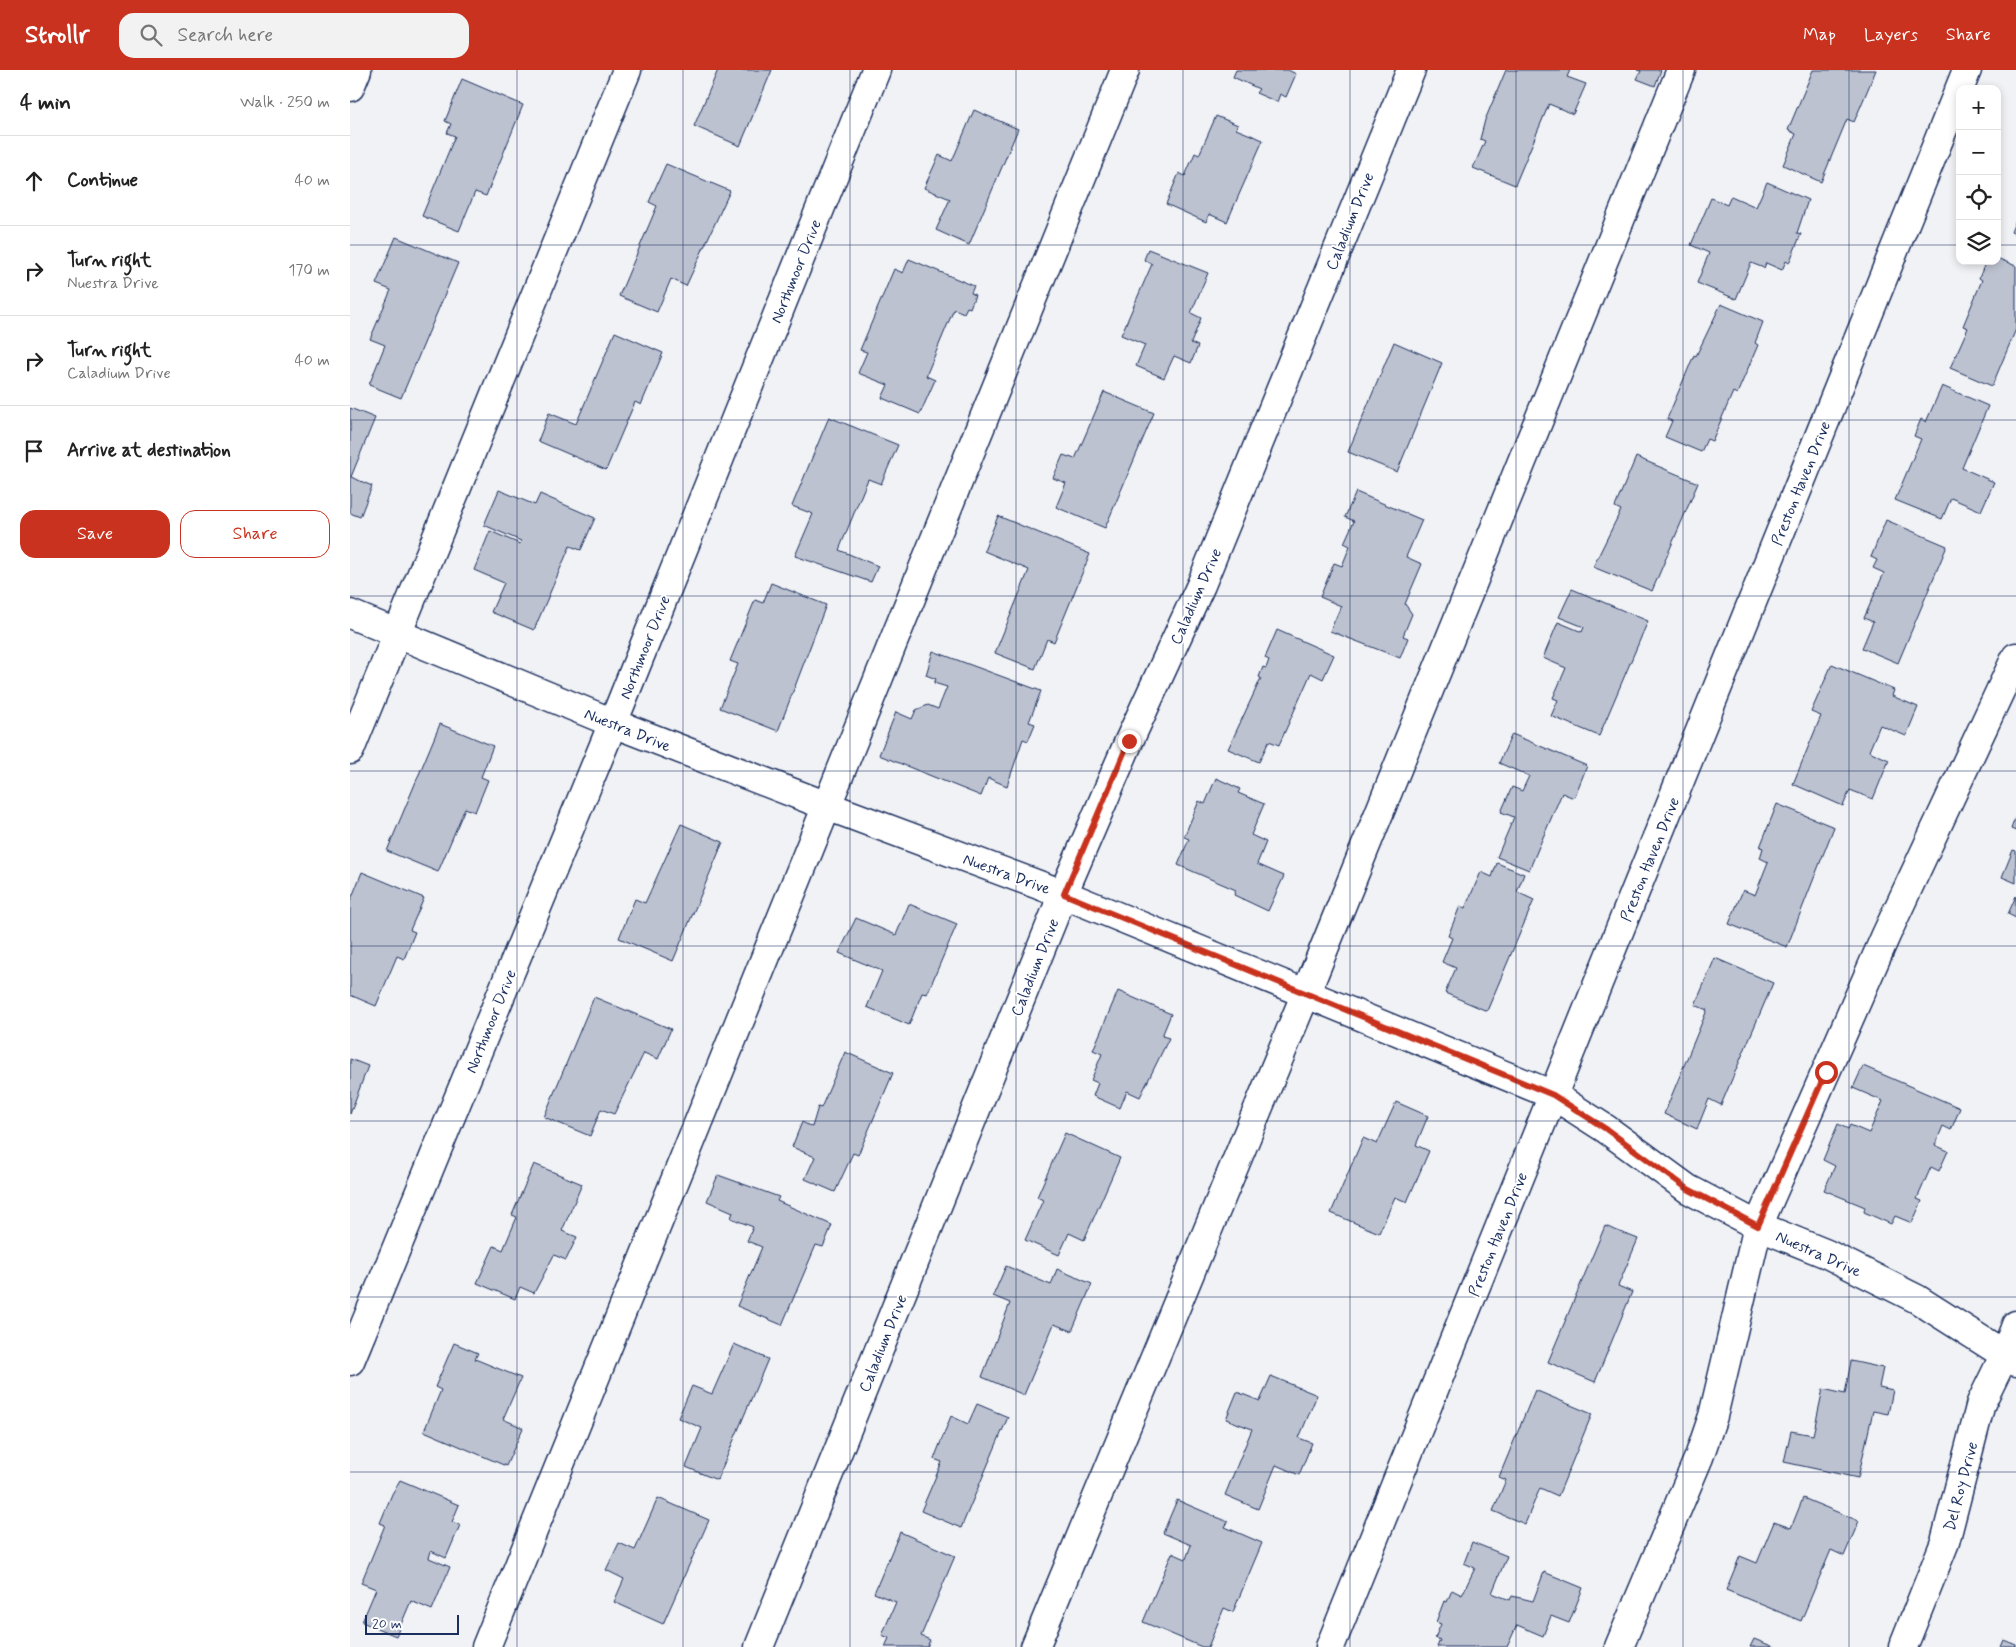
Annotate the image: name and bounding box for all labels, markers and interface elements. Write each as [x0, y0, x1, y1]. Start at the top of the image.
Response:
search box [119, 13, 469, 58]
text: Strollr [25, 20, 89, 51]
icon: search [137, 21, 165, 49]
text: Search here [177, 23, 273, 48]
text: Map [1803, 23, 1836, 47]
text: Layers [1864, 23, 1918, 47]
text: Share [1946, 23, 1991, 47]
map controls [1956, 85, 2001, 265]
button: + [1956, 85, 2001, 130]
text: 4 min [20, 89, 71, 117]
text: Walk · 250 m [240, 92, 330, 113]
button: − [1956, 130, 2001, 175]
icon: ahead [20, 167, 48, 195]
text: Continue [67, 168, 138, 193]
text: 40 m [294, 170, 330, 191]
street label: Caladium Drive [1321, 170, 1380, 274]
button: locate [1956, 175, 2001, 220]
street label: Northmoor Drive [766, 217, 827, 327]
button: layers [1956, 220, 2001, 265]
text: Turn right [67, 248, 151, 273]
icon: right [20, 257, 48, 285]
text: 170 m [288, 260, 330, 281]
text: Nuestra Drive [67, 273, 159, 294]
text: Turn right [67, 338, 151, 363]
icon: right [20, 347, 48, 375]
text: 40 m [294, 350, 330, 371]
text: Caladium Drive [67, 363, 171, 384]
street label: Preston Haven Drive [1767, 418, 1836, 549]
icon: arrive [20, 437, 48, 465]
text: Arrive at destination [67, 438, 231, 463]
button: Save [20, 510, 170, 558]
button: Share [180, 510, 330, 558]
street label: Caladium Drive [1166, 545, 1227, 648]
street label: Northmoor Drive [615, 593, 676, 703]
street label: Nuestra Drive [581, 703, 674, 757]
route end [1118, 730, 1141, 753]
street label: Preston Haven Drive [1616, 794, 1685, 925]
street label: Nuestra Drive [960, 849, 1054, 900]
street label: Caladium Drive [1006, 916, 1065, 1020]
street label: Northmoor Drive [461, 967, 522, 1077]
route start [1815, 1061, 1838, 1084]
street label: Preston Haven Drive [1464, 1169, 1533, 1300]
street label: Nuestra Drive [1772, 1226, 1865, 1283]
street label: Caladium Drive [854, 1292, 913, 1396]
street label: Del Roy Drive [1939, 1439, 1983, 1533]
scale bar [365, 1612, 459, 1635]
text: 20 m [372, 1615, 402, 1633]

